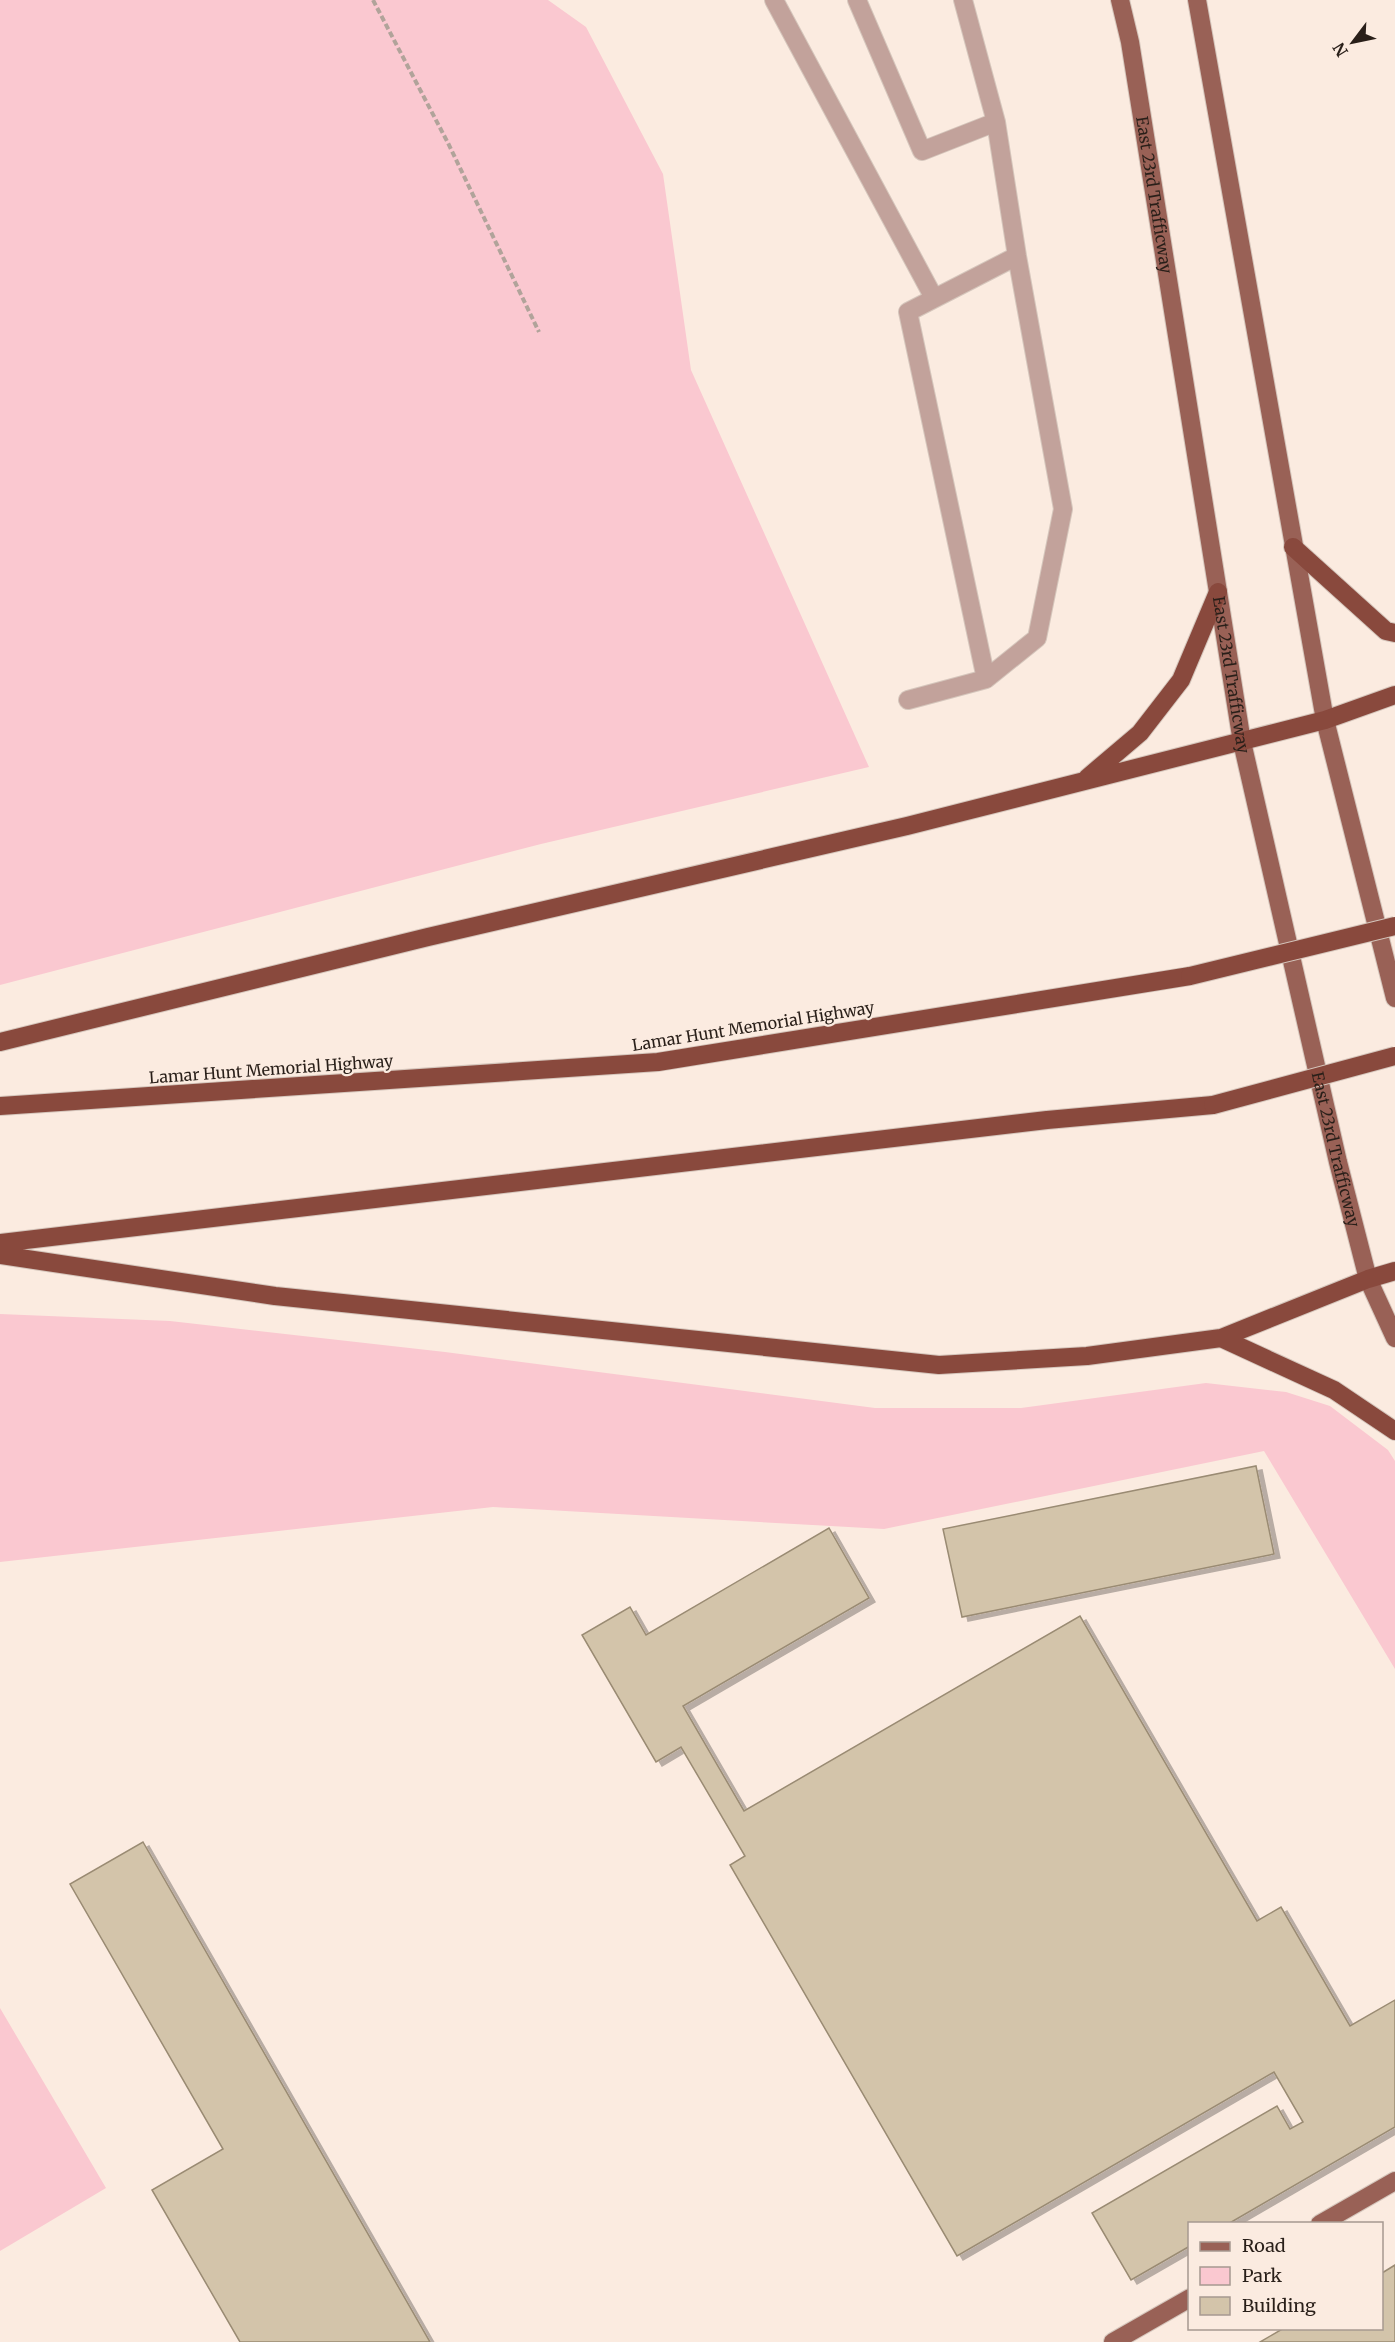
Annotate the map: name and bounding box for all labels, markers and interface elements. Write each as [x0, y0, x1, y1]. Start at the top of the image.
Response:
north arrow [1323, 12, 1383, 72]
text: N [1328, 39, 1352, 61]
street label: East 23rd Trafficway [1132, 115, 1177, 276]
street label: East 23rd Trafficway [1209, 595, 1254, 756]
street label: Lamar Hunt Memorial Highway [631, 997, 876, 1055]
street label: Lamar Hunt Memorial Highway [148, 1050, 394, 1088]
street label: East 23rd Trafficway [1308, 1070, 1364, 1230]
legend [1188, 2222, 1383, 2330]
text: Road [1242, 2234, 1286, 2257]
text: Park [1242, 2264, 1283, 2287]
text: Building [1242, 2294, 1316, 2317]

